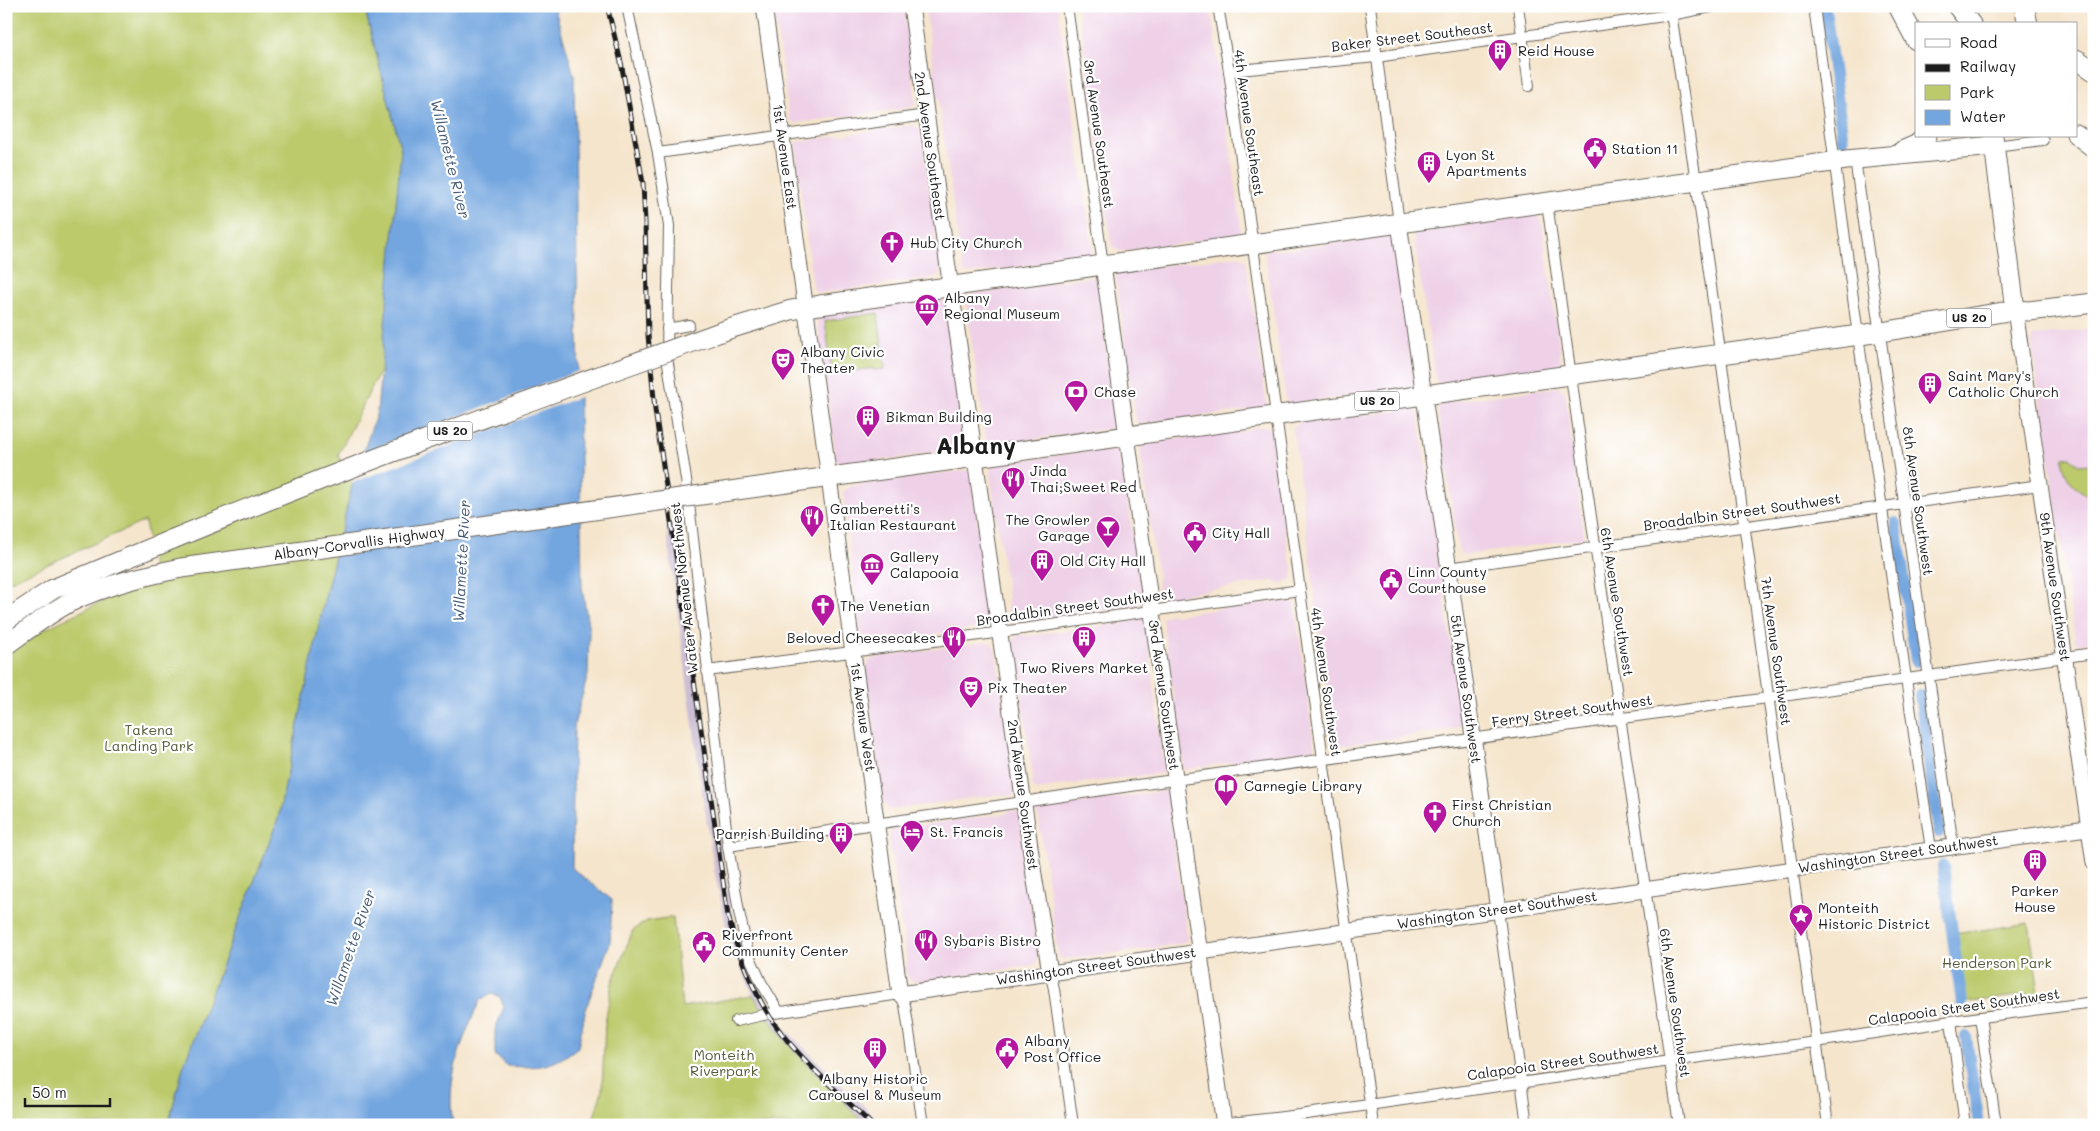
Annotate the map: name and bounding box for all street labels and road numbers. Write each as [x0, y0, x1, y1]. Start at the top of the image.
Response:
street label: Baker Street Southeast [1330, 17, 1494, 56]
street label: 4th Avenue Southeast [1230, 48, 1269, 198]
street label: 3rd Avenue Southeast [1080, 58, 1119, 209]
street label: 2nd Avenue Southeast [911, 70, 950, 222]
street label: 1st Avenue East [769, 103, 802, 211]
road number: US 20 [1946, 308, 1992, 328]
road number: US 20 [1354, 392, 1400, 411]
road number: US 20 [428, 422, 472, 441]
street label: 8th Avenue Southwest [1899, 425, 1938, 577]
street label: Broadalbin Street Southwest [1642, 488, 1842, 535]
street label: Water Avenue Northwest [665, 501, 702, 675]
street label: 9th Avenue Southwest [2036, 511, 2075, 663]
street label: Albany-Corvallis Highway [272, 521, 446, 564]
street label: 6th Avenue Southwest [1596, 526, 1639, 678]
street label: 7th Avenue Southwest [1757, 576, 1796, 726]
street label: Broadalbin Street Southwest [975, 583, 1175, 630]
street label: 4th Avenue Southwest [1307, 606, 1346, 758]
street label: 5th Avenue Southwest [1447, 613, 1486, 765]
street label: 3rd Avenue Southwest [1145, 618, 1184, 771]
street label: 1st Avenue West [846, 661, 881, 773]
street label: Ferry Street Southwest [1491, 690, 1653, 731]
street label: 2nd Avenue Southwest [1003, 718, 1043, 872]
street label: Washington Street Southwest [1797, 830, 1999, 877]
street label: Washington Street Southwest [1396, 886, 1598, 933]
street label: 6th Avenue Southwest [1656, 927, 1695, 1079]
street label: Washington Street Southwest [995, 942, 1197, 989]
street label: Calapooia Street Southwest [1867, 984, 2061, 1029]
street label: Calapooia Street Southwest [1466, 1039, 1660, 1084]

